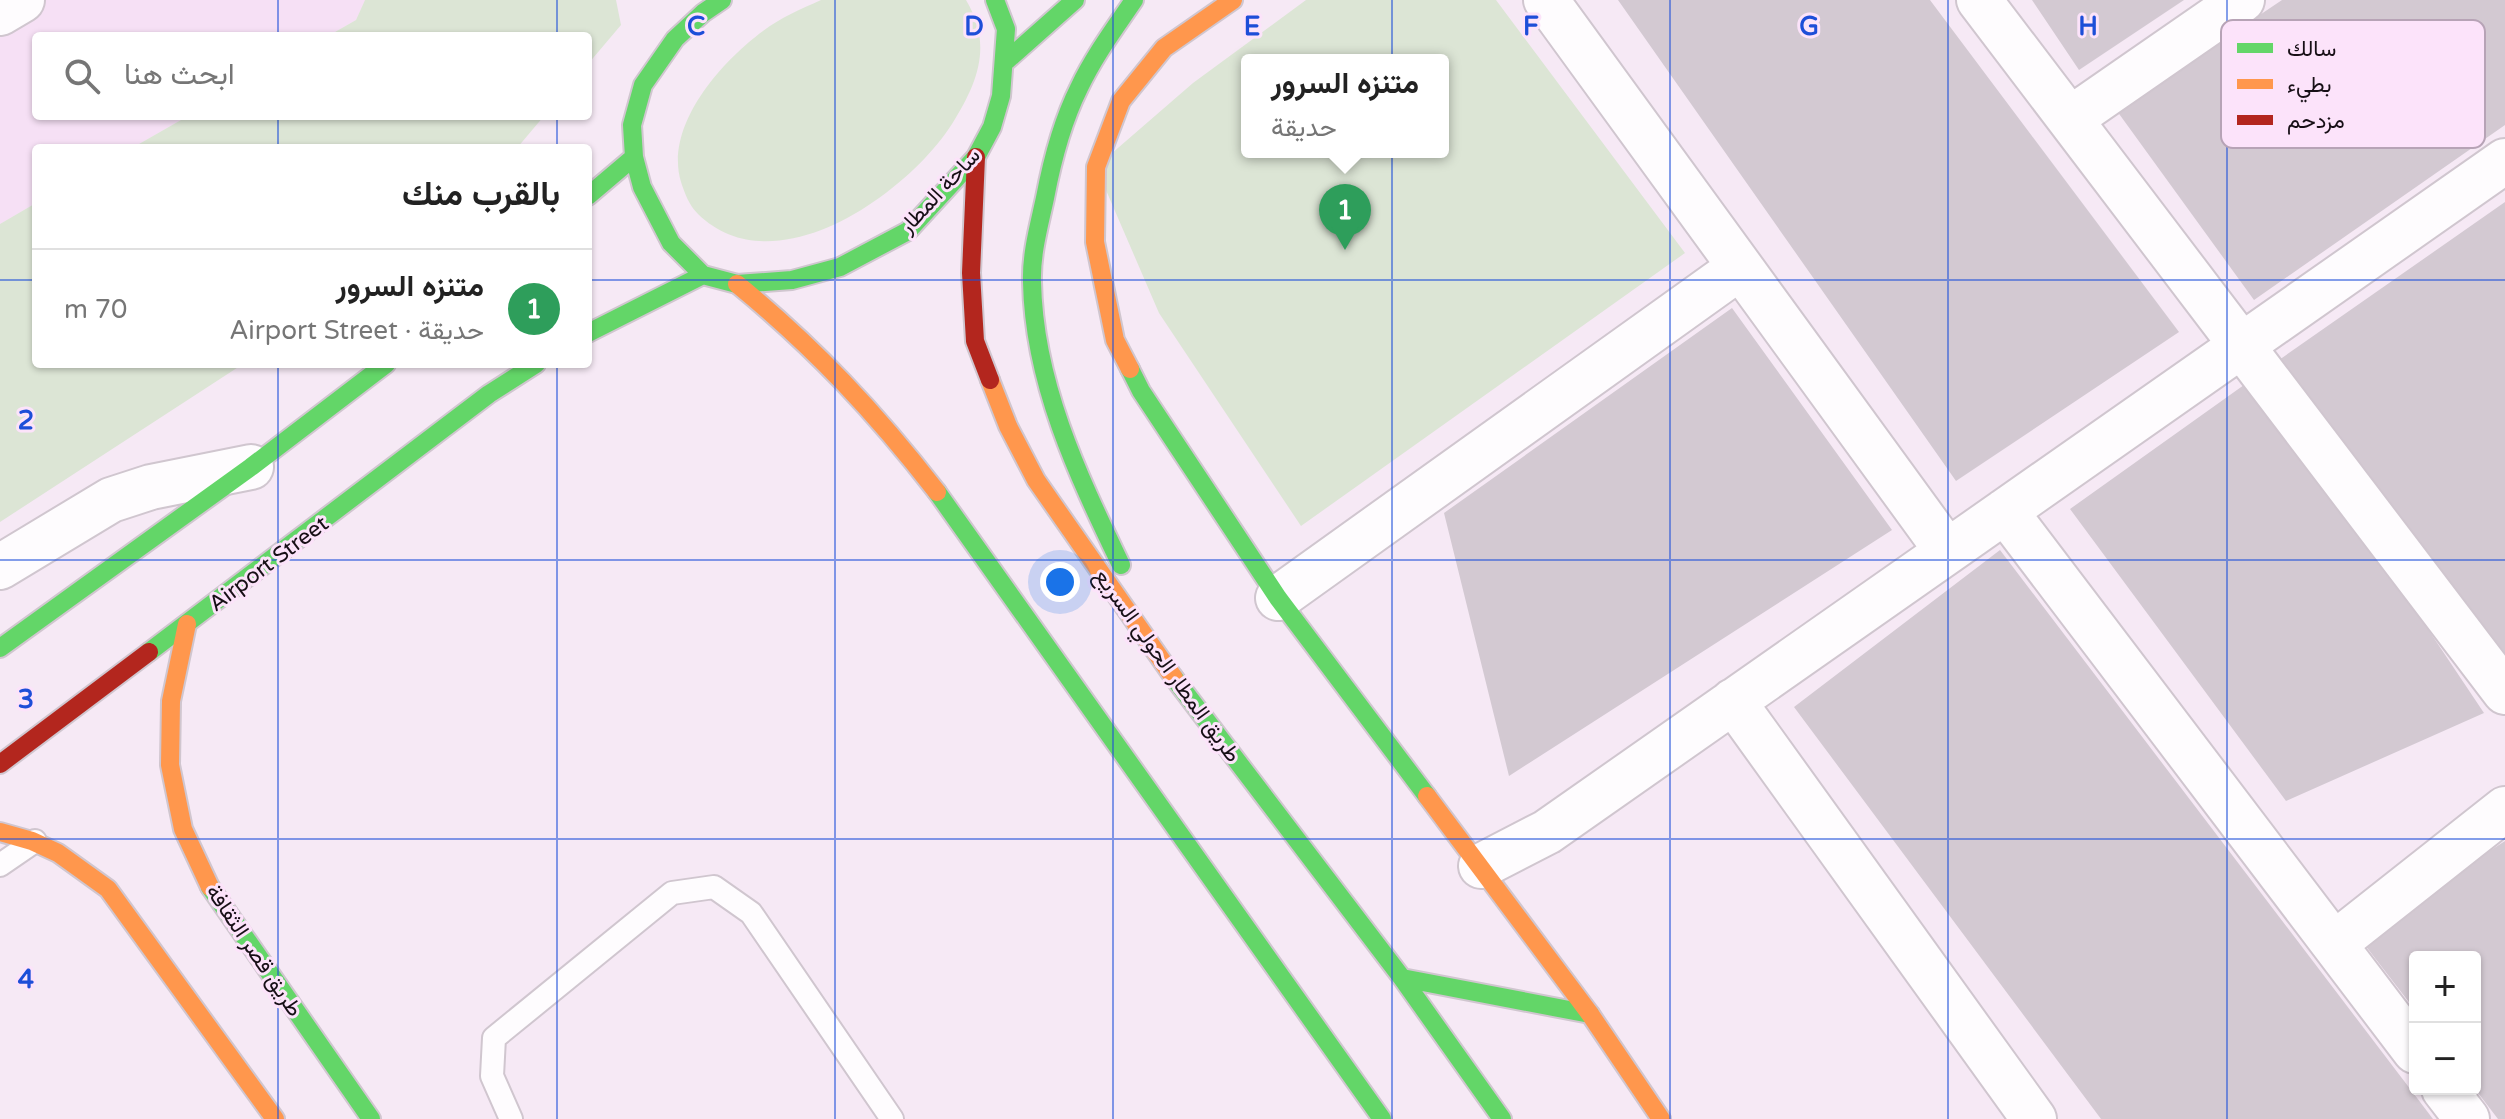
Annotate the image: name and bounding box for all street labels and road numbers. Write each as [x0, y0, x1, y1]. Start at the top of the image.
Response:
street label: ساحة المطار [893, 143, 986, 239]
street label: Airport Street [204, 510, 333, 617]
street label: طريق المطار الحولي السريع [1084, 564, 1246, 770]
street label: طريق قصر الثقافة [200, 880, 308, 1021]

